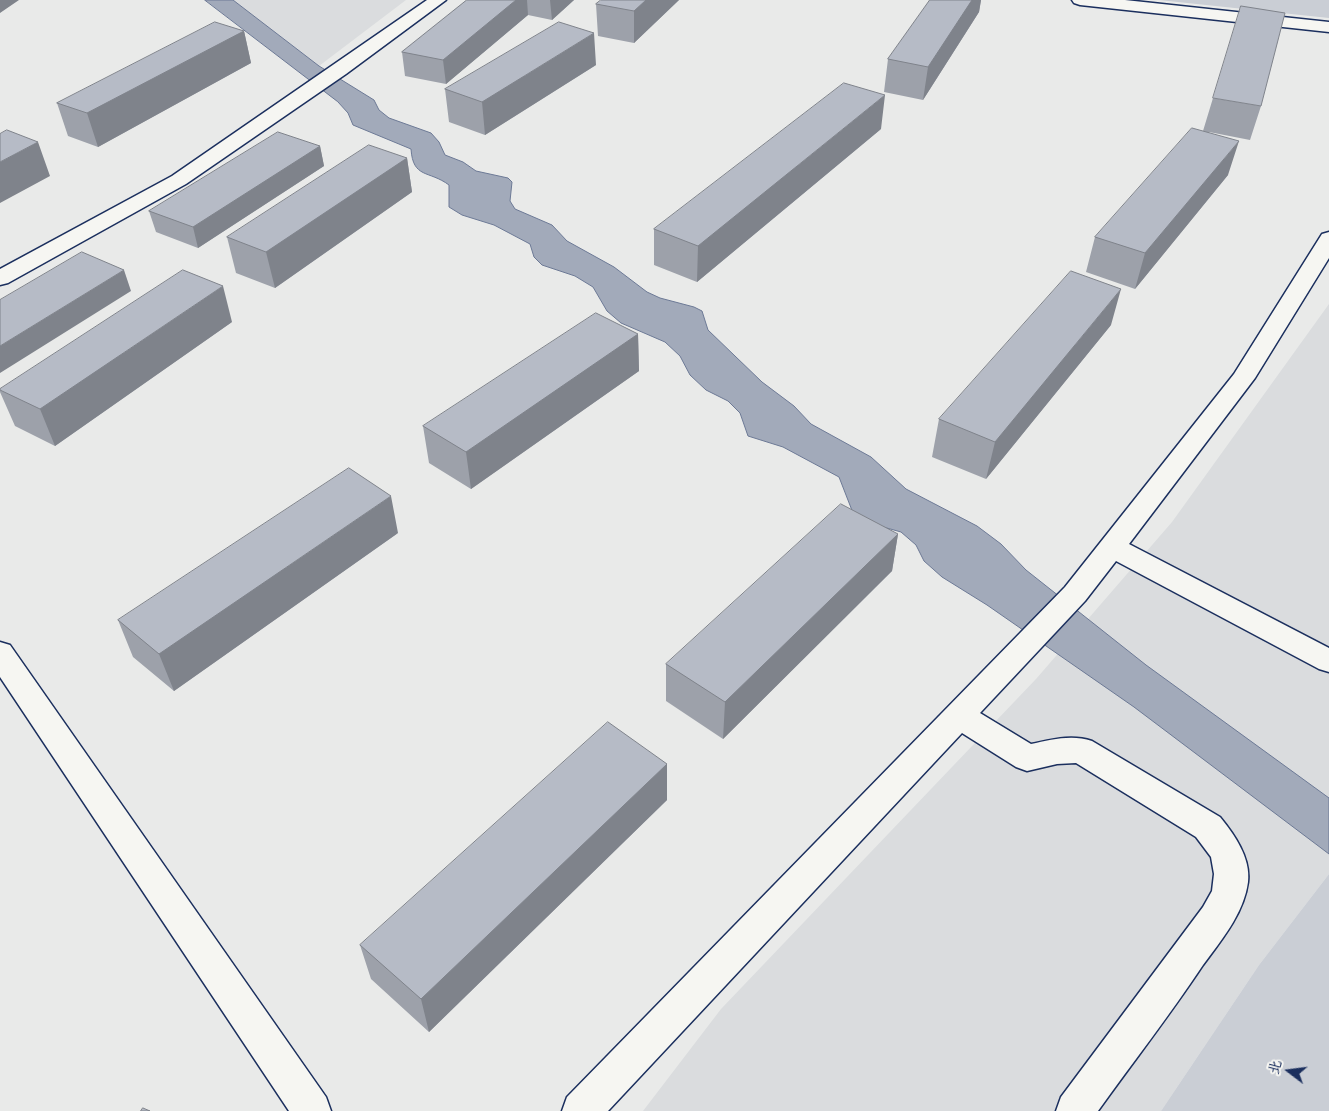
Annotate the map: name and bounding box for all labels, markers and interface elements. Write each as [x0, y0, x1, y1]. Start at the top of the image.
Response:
north arrow [1264, 1046, 1314, 1096]
text: 北 [1263, 1058, 1285, 1076]

